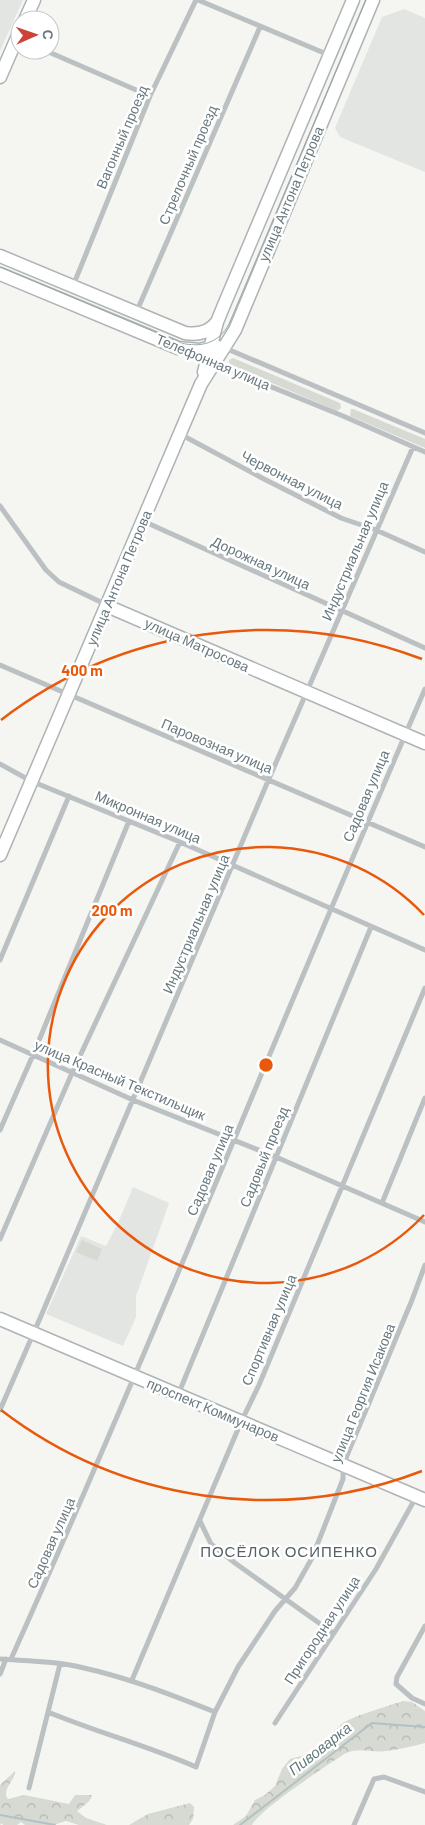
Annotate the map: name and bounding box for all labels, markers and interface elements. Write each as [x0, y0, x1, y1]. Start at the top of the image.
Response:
north arrow [10, 10, 60, 60]
text: С [40, 29, 57, 40]
street label: Вагонный проезд [92, 82, 151, 191]
street label: Стрелочный проезд [155, 103, 220, 227]
street label: улица Антона Петрова [254, 123, 327, 264]
street label: Телефонная улица [154, 330, 273, 393]
street label: Червонная улица [238, 447, 346, 513]
street label: Индустриальная улица [318, 479, 392, 623]
street label: улица Антона Петрова [82, 507, 155, 648]
street label: Дорожная улица [209, 532, 313, 593]
street label: улица Матросова [142, 614, 252, 675]
text: 400 m [61, 661, 103, 679]
street label: Паровозная улица [159, 714, 276, 777]
street label: Садовая улица [339, 747, 393, 844]
street label: Микронная улица [93, 787, 204, 847]
street label: Индустриальная улица [159, 852, 233, 996]
text: 200 m [91, 901, 133, 919]
street label: улица Красный Текстильщик [32, 1036, 209, 1124]
centre of rings [257, 1056, 275, 1074]
street label: Садовый проезд [236, 1104, 291, 1210]
street label: Садовая улица [183, 1121, 237, 1218]
street label: Спортивная улица [237, 1272, 300, 1388]
street label: улица Георгия Исакова [327, 1321, 398, 1465]
street label: проспект Коммунаров [145, 1374, 282, 1445]
street label: Садовая улица [23, 1494, 78, 1591]
district label: ПОСЁЛОК ОСИПЕНКО [200, 1542, 378, 1560]
street label: Пригородная улица [280, 1572, 363, 1687]
water label: Пивоварка [284, 1718, 354, 1778]

